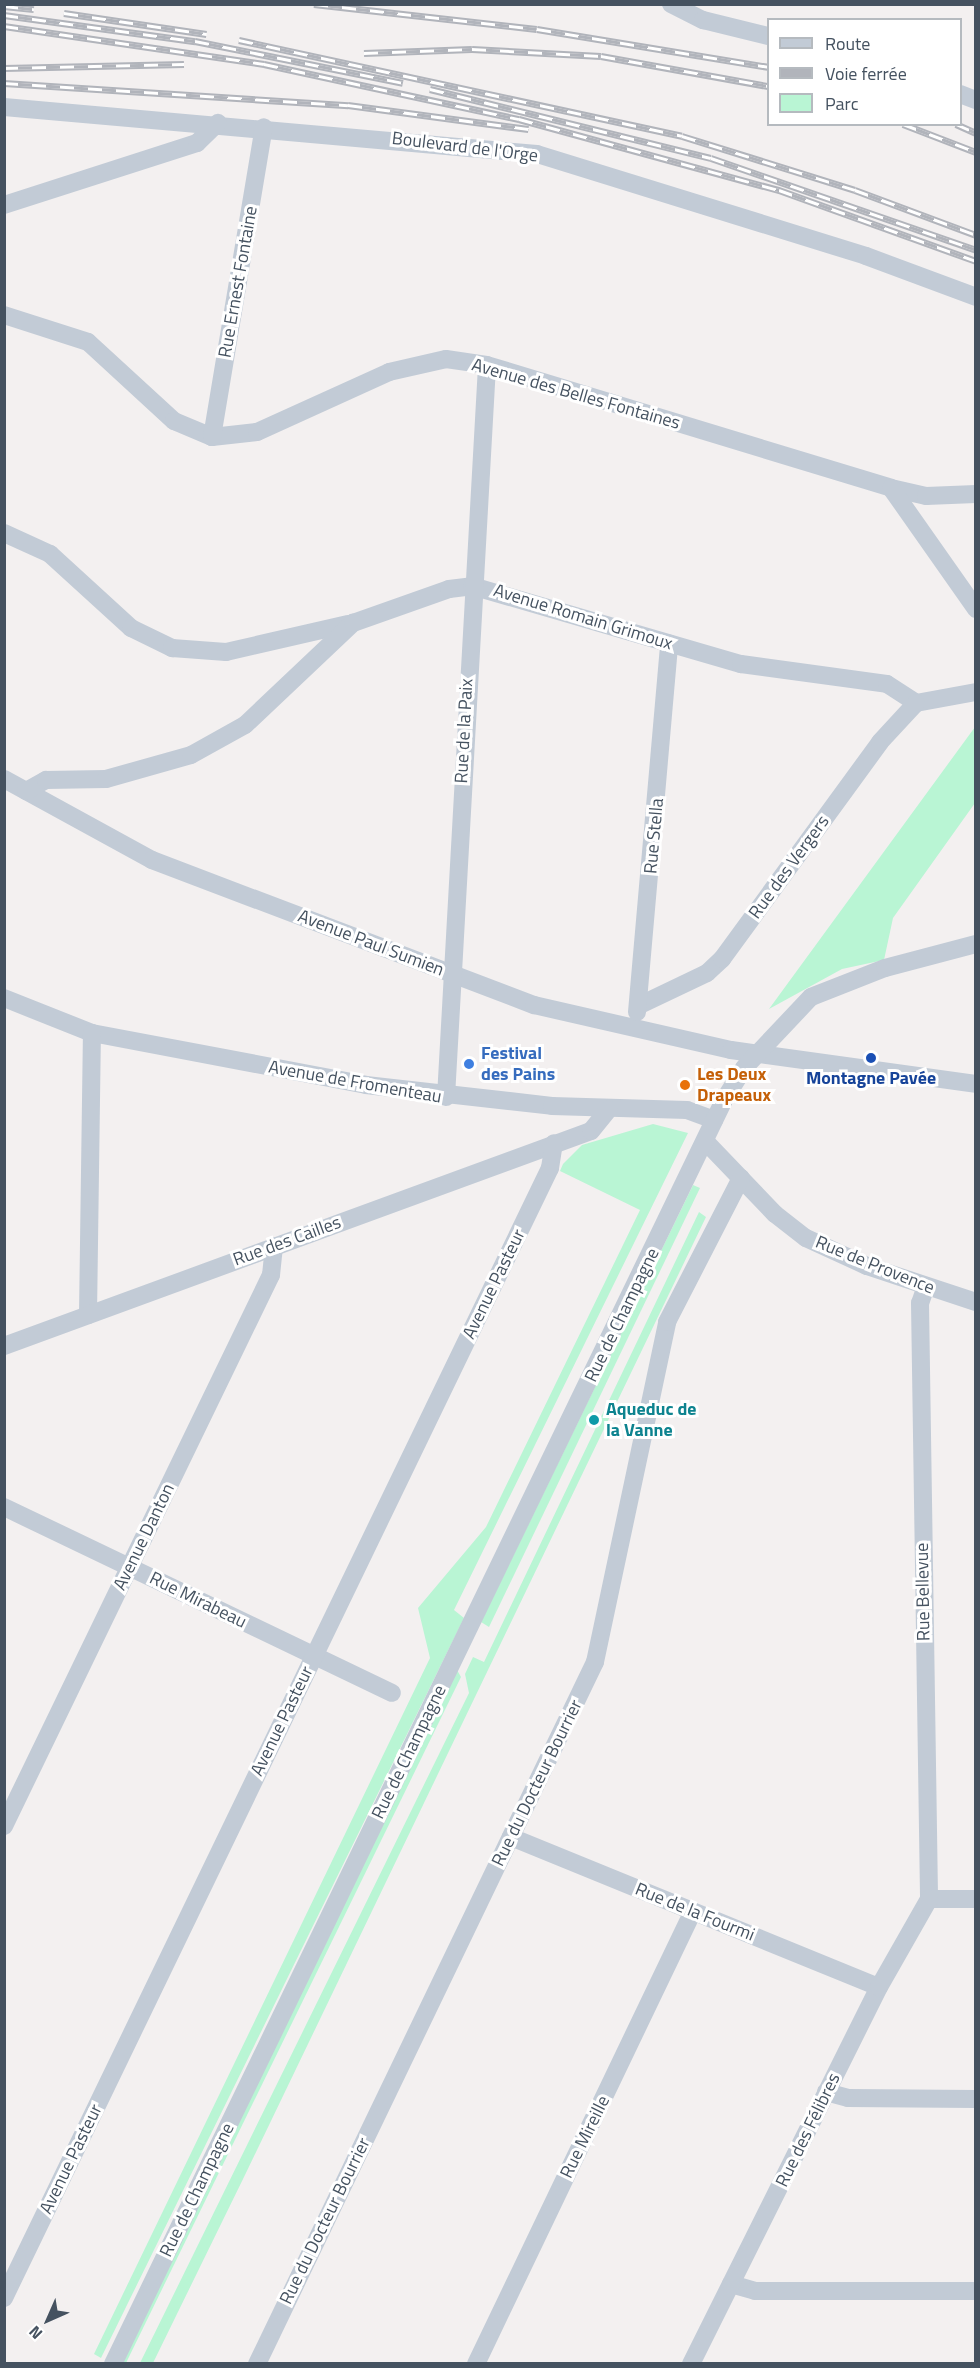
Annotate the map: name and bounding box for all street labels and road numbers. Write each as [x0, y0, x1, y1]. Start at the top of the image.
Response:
street label: Boulevard de l'Orge [391, 127, 539, 167]
street label: Rue Ernest Fontaine [214, 205, 262, 359]
street label: Avenue des Belles Fontaines [469, 354, 683, 434]
street label: Avenue Romain Grimoux [491, 580, 675, 654]
street label: Rue de la Paix [450, 678, 478, 784]
street label: Rue Stella [640, 797, 668, 875]
street label: Rue des Vergers [744, 811, 834, 923]
street label: Avenue Paul Sumien [295, 905, 447, 981]
street label: Avenue de Fromenteau [267, 1056, 443, 1108]
street label: Rue des Cailles [230, 1212, 344, 1270]
street label: Avenue Pasteur [458, 1226, 530, 1342]
street label: Rue de Provence [812, 1231, 938, 1299]
street label: Rue de Champagne [580, 1245, 664, 1385]
street label: Avenue Danton [109, 1480, 179, 1594]
street label: Rue Bellevue [911, 1543, 935, 1641]
street label: Rue Mirabeau [146, 1567, 250, 1633]
street label: Avenue Pasteur [246, 1663, 318, 1779]
street label: Rue de Champagne [367, 1682, 451, 1822]
street label: Rue du Docteur Bourrier [487, 1696, 587, 1870]
street label: Rue de la Fourmi [632, 1878, 758, 1946]
street label: Rue des Félibres [771, 2070, 845, 2190]
street label: Rue Mireille [556, 2092, 614, 2182]
street label: Avenue Pasteur [35, 2101, 107, 2217]
street label: Rue de Champagne [155, 2120, 239, 2260]
street label: Rue du Docteur Bourrier [275, 2134, 375, 2308]

